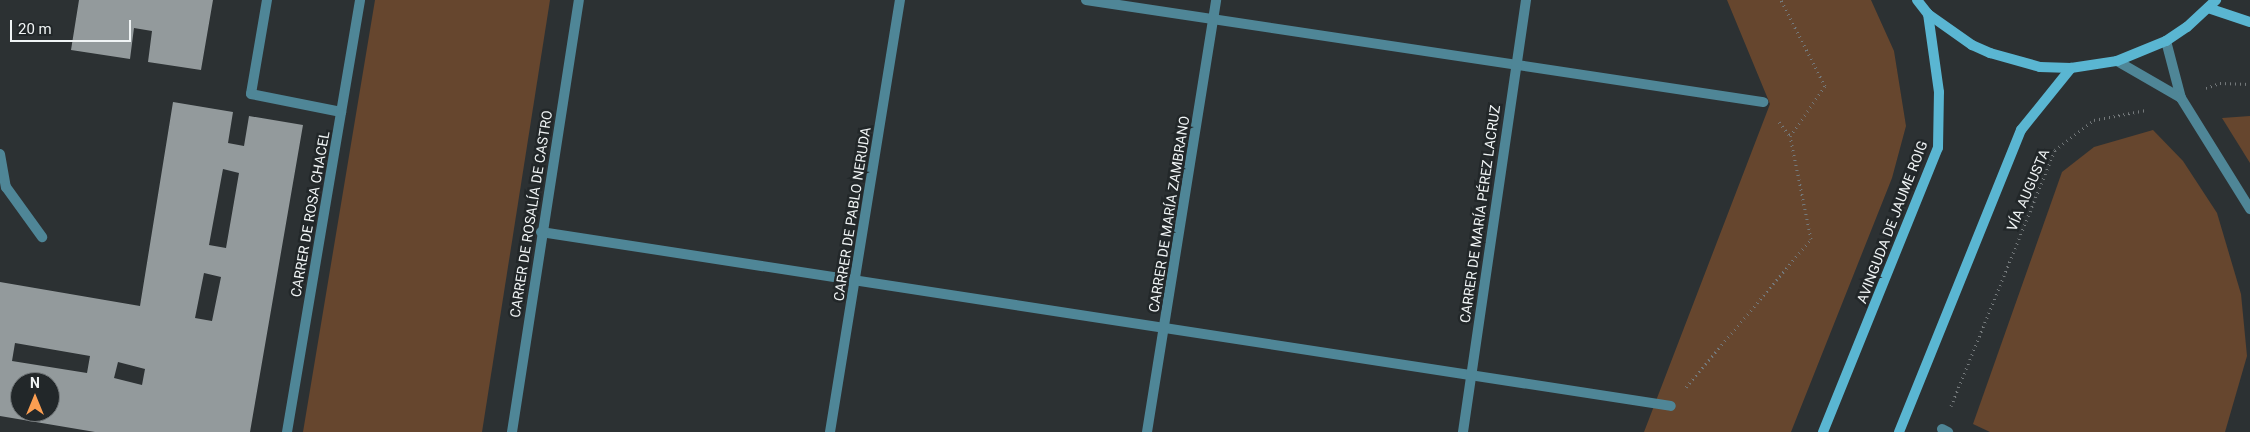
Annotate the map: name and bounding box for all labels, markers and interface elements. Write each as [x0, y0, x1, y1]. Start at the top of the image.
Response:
scale bar [12, 10, 134, 42]
text: 20 m [18, 20, 52, 38]
street label: CARRER DE MARÍA PÉREZ LACRUZ [1456, 104, 1504, 324]
street label: CARRER DE ROSALÍA DE CASTRO [506, 109, 556, 319]
street label: CARRER DE MARÍA ZAMBRANO [1145, 115, 1193, 313]
street label: CARRER DE PABLO NERUDA [830, 126, 874, 302]
street label: CARRER DE ROSA CHACEL [287, 130, 333, 298]
street label: AVINGUDA DE JAUME ROIG [1853, 138, 1931, 306]
street label: VÍA AUGUSTA [2003, 146, 2053, 234]
north arrow [10, 372, 60, 422]
text: N [30, 375, 40, 391]

